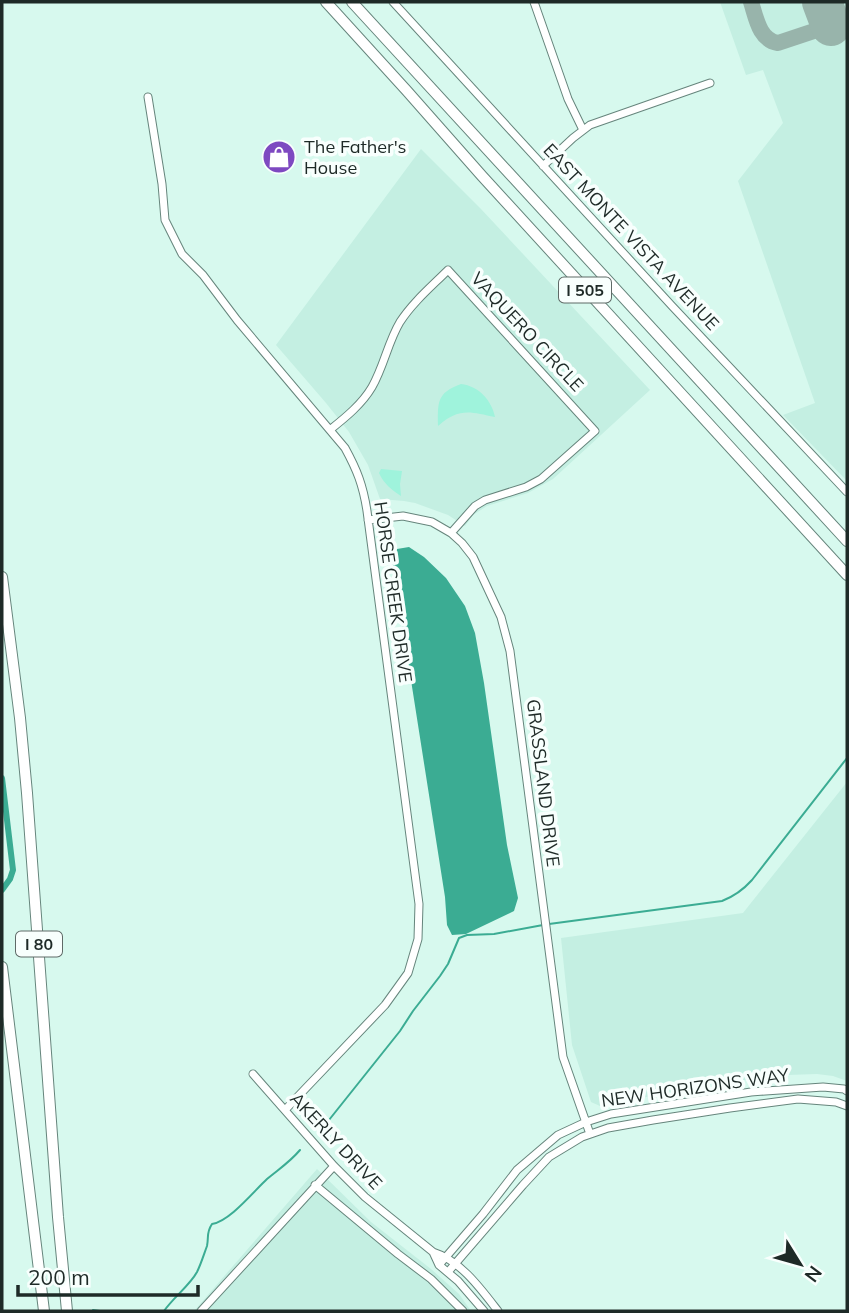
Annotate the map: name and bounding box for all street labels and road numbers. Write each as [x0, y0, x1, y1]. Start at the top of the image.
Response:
street label: EAST MONTE VISTA AVENUE [539, 138, 724, 335]
street label: VAQUERO CIRCLE [466, 267, 589, 396]
road number: I 505 [559, 278, 611, 302]
street label: HORSE CREEK DRIVE [369, 500, 418, 684]
street label: GRASSLAND DRIVE [522, 698, 565, 868]
road number: I 80 [16, 932, 62, 956]
street label: NEW HORIZONS WAY [600, 1063, 791, 1112]
street label: AKERLY DRIVE [285, 1087, 387, 1194]

